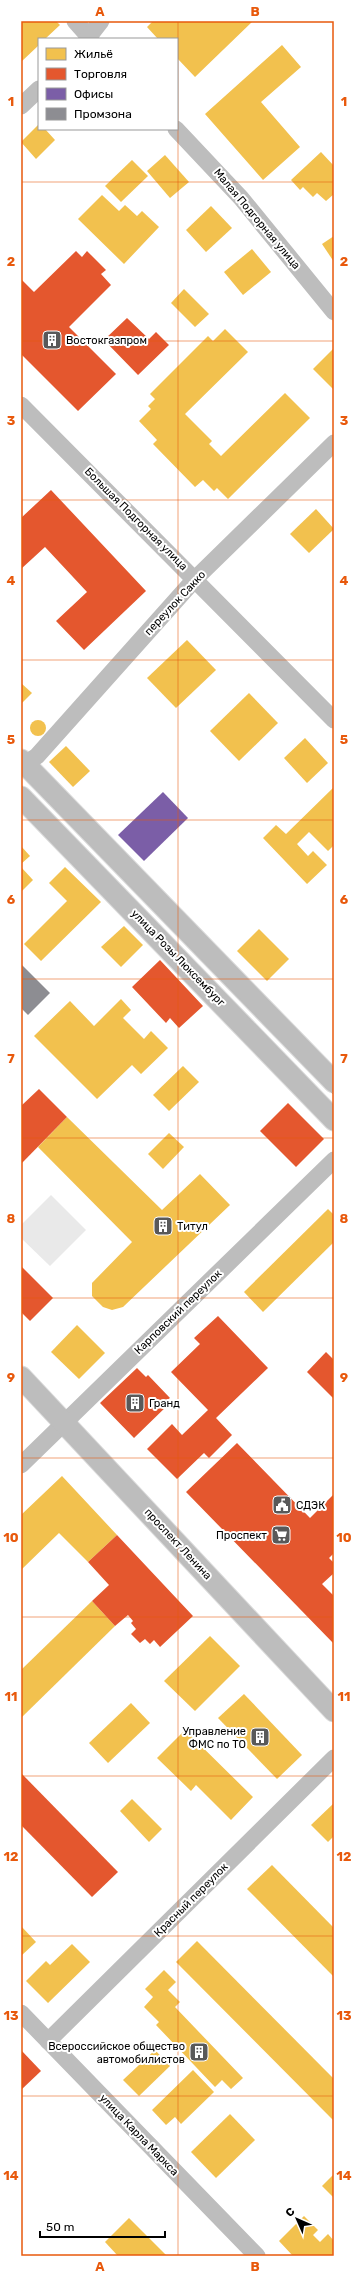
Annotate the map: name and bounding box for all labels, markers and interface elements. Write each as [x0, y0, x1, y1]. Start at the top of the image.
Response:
text: A [95, 4, 105, 19]
text: B [250, 4, 260, 19]
legend [38, 38, 178, 130]
text: Жильё [74, 47, 113, 61]
text: Торговля [74, 67, 127, 81]
text: Офисы [74, 87, 113, 101]
text: 1 [8, 94, 14, 109]
text: 1 [341, 94, 347, 109]
text: Промзона [74, 107, 132, 121]
street label: Малая Подгорная улица [211, 166, 303, 272]
text: 2 [7, 254, 15, 269]
text: 2 [340, 254, 348, 269]
building icon: Востокгазпром [41, 329, 63, 351]
place label: Востокгазпром [66, 334, 147, 347]
text: 3 [7, 413, 16, 428]
text: 3 [340, 413, 349, 428]
street label: Большая Подгорная улица [82, 465, 190, 573]
street label: переулок Сакко [142, 568, 208, 638]
text: 4 [7, 573, 16, 588]
text: 4 [340, 573, 349, 588]
text: 5 [7, 732, 15, 747]
text: 5 [340, 732, 348, 747]
text: 6 [7, 892, 16, 907]
text: 6 [340, 892, 349, 907]
street label: улица Розы Люксембург [128, 907, 228, 1009]
text: 7 [7, 1051, 15, 1066]
text: 7 [340, 1051, 348, 1066]
text: 8 [7, 1211, 16, 1226]
text: 8 [340, 1211, 349, 1226]
building icon: Титул [152, 1215, 174, 1237]
place label: Титул [177, 1220, 208, 1233]
street label: Карповский переулок [132, 1267, 224, 1357]
text: 9 [7, 1370, 15, 1385]
text: 9 [340, 1370, 348, 1385]
building icon: Гранд [124, 1392, 146, 1414]
place label: Гранд [149, 1397, 180, 1410]
public building icon: СДЭК [271, 1494, 293, 1516]
place label: СДЭК [296, 1499, 325, 1512]
street label: проспект Ленина [142, 1506, 214, 1582]
supermarket icon: Проспект [270, 1524, 292, 1546]
place label: Проспект [216, 1529, 267, 1542]
text: 10 [3, 1530, 19, 1545]
text: 10 [336, 1530, 352, 1545]
text: 11 [5, 1689, 17, 1704]
text: 11 [338, 1689, 350, 1704]
place label: Управление ФМС по ТО [183, 1725, 246, 1751]
building icon: Управление ФМС по ТО [249, 1726, 271, 1748]
text: 12 [4, 1849, 18, 1864]
text: 12 [337, 1849, 351, 1864]
street label: Красный переулок [151, 1860, 231, 1940]
text: 13 [3, 2008, 19, 2023]
text: 13 [336, 2008, 352, 2023]
place label: Всероссийское общество автомобилистов [48, 2040, 185, 2066]
building icon: Всероссийское общество автомобилистов [188, 2041, 210, 2063]
street label: улица Карла Маркса [97, 2092, 181, 2178]
text: 14 [3, 2168, 19, 2183]
text: 14 [336, 2168, 352, 2183]
north arrow [277, 2199, 317, 2239]
text: С [283, 2205, 298, 2220]
scale bar [40, 2213, 165, 2239]
text: 50 m [46, 2220, 74, 2234]
text: A [95, 2259, 105, 2274]
text: B [250, 2259, 260, 2274]

